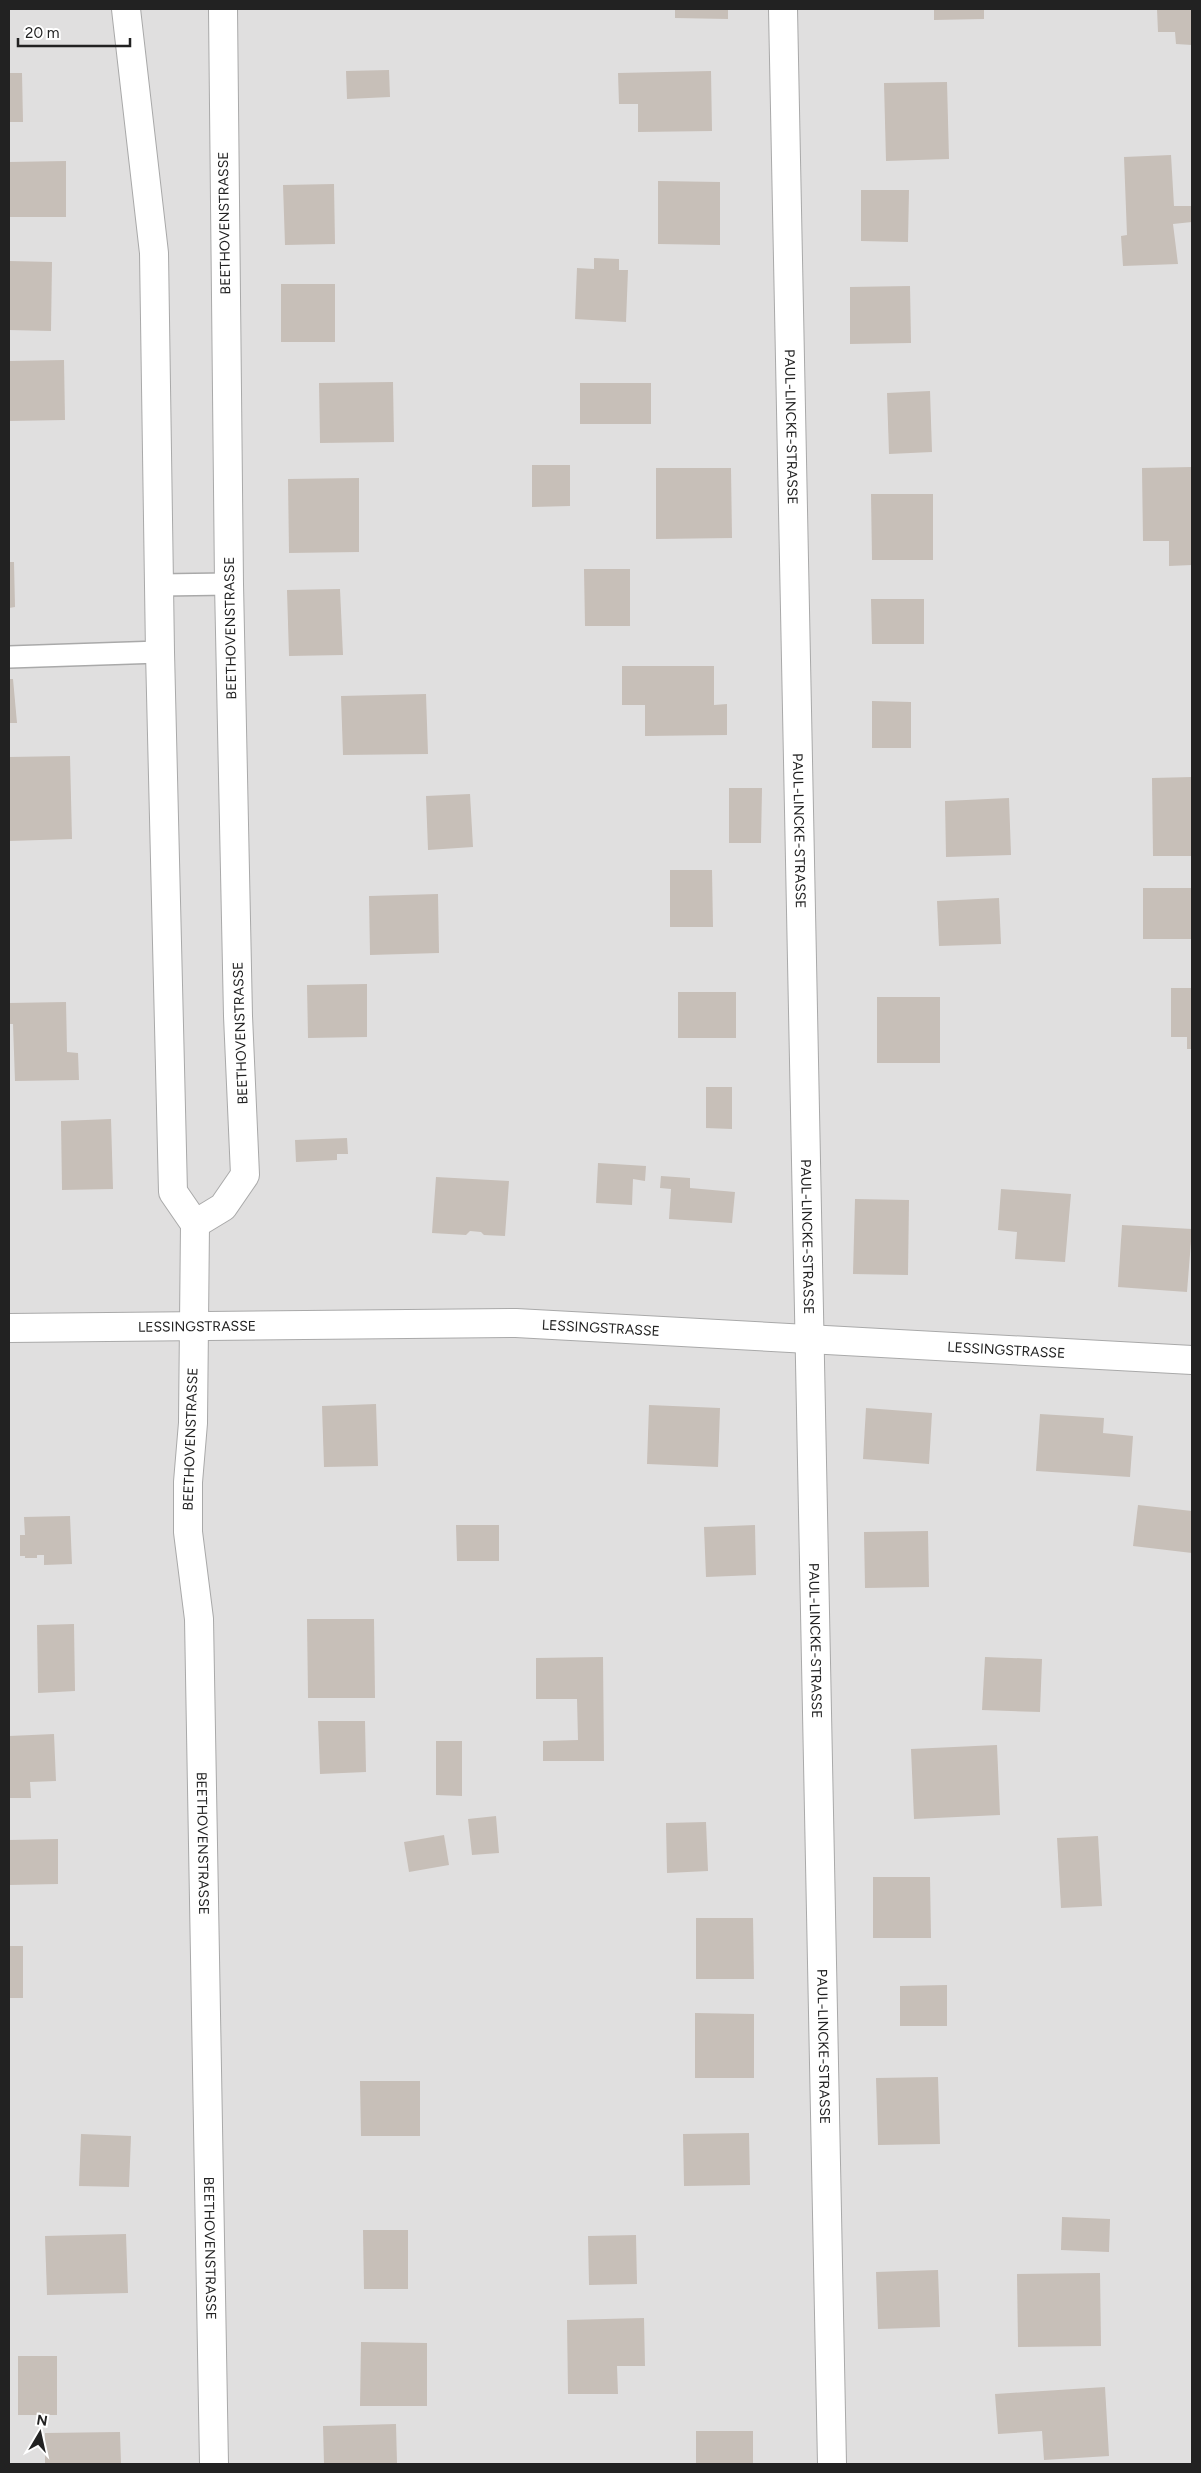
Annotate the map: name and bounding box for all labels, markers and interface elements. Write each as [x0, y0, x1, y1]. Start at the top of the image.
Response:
scale bar [18, 15, 130, 47]
text: 20 m [25, 24, 59, 42]
street label: BEETHOVENSTRASSE [215, 151, 234, 295]
street label: PAUL-LINCKE-STRASSE [781, 349, 801, 505]
street label: BEETHOVENSTRASSE [221, 556, 240, 700]
street label: PAUL-LINCKE-STRASSE [789, 753, 809, 909]
street label: BEETHOVENSTRASSE [230, 961, 251, 1105]
street label: PAUL-LINCKE-STRASSE [797, 1159, 817, 1315]
street label: LESSINGSTRASSE [541, 1316, 660, 1340]
street label: LESSINGSTRASSE [138, 1318, 256, 1336]
street label: LESSINGSTRASSE [947, 1339, 1066, 1362]
street label: BEETHOVENSTRASSE [180, 1367, 201, 1511]
street label: PAUL-LINCKE-STRASSE [805, 1563, 825, 1719]
street label: BEETHOVENSTRASSE [193, 1772, 212, 1915]
street label: PAUL-LINCKE-STRASSE [813, 1969, 833, 2125]
street label: BEETHOVENSTRASSE [200, 2177, 219, 2320]
north arrow [15, 2408, 65, 2458]
text: N [35, 2411, 49, 2430]

